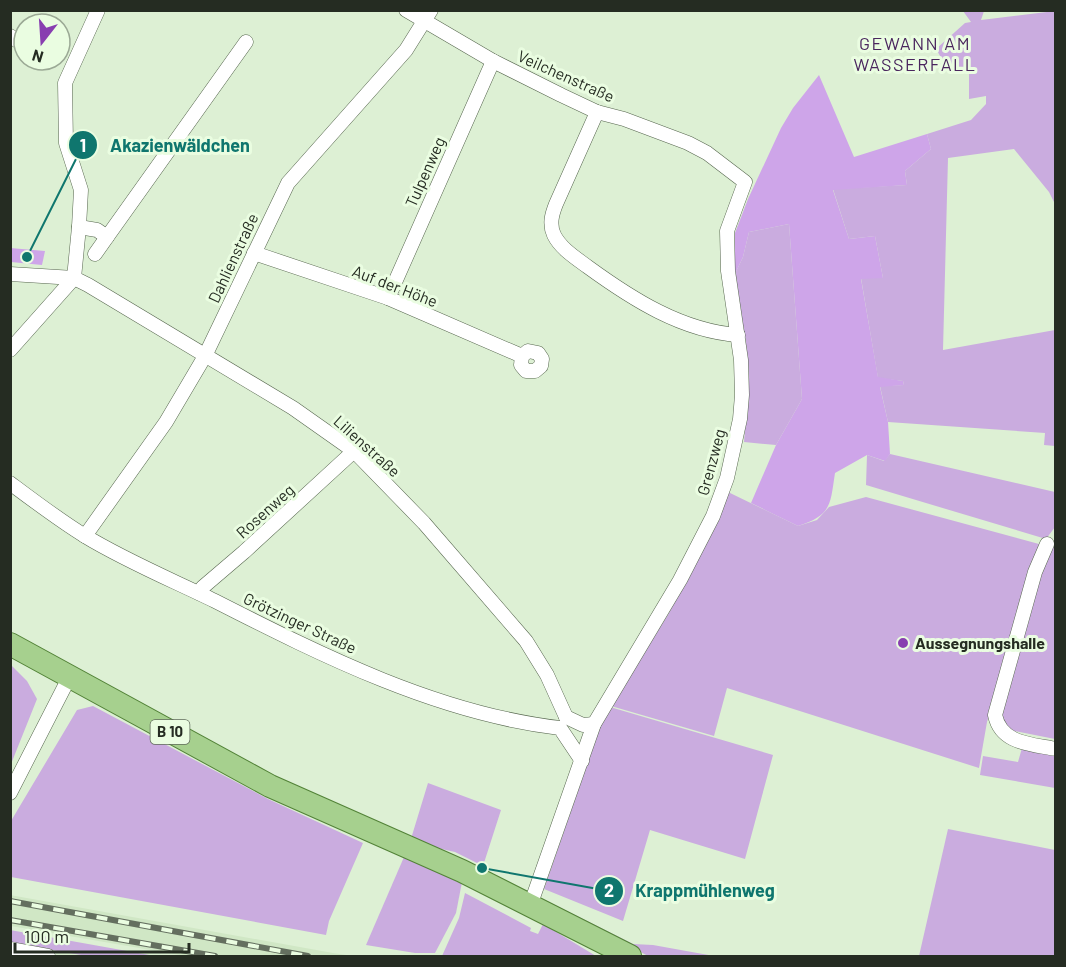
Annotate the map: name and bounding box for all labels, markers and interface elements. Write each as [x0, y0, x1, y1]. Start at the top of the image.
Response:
north arrow [12, 12, 72, 72]
district label: GEWANN AM WASSERFALL [853, 32, 977, 75]
text: N [30, 46, 45, 67]
street label: Veilchenstraße [515, 46, 617, 105]
callout: Akazienwäldchen [68, 127, 262, 163]
text: 1 [80, 134, 86, 156]
text: Akazienwäldchen [110, 134, 250, 156]
street label: Tulpenweg [401, 134, 448, 210]
street label: Dahlienstraße [204, 210, 262, 305]
street label: Auf der Höhe [350, 261, 440, 310]
street label: Lilienstraße [330, 411, 405, 480]
street label: Grenzweg [693, 426, 729, 497]
street label: Rosenweg [232, 480, 298, 542]
street label: Grötzinger Straße [241, 588, 360, 657]
place label: Aussegnungshalle [915, 633, 1045, 652]
marker: Aussegnungshalle [896, 636, 910, 650]
road number: B 10 [150, 720, 190, 744]
callout: Krappmühlenweg [594, 873, 787, 909]
text: 2 [604, 879, 614, 901]
text: Krappmühlenweg [635, 879, 775, 901]
scale bar [15, 916, 189, 954]
text: 100 m [24, 925, 69, 947]

